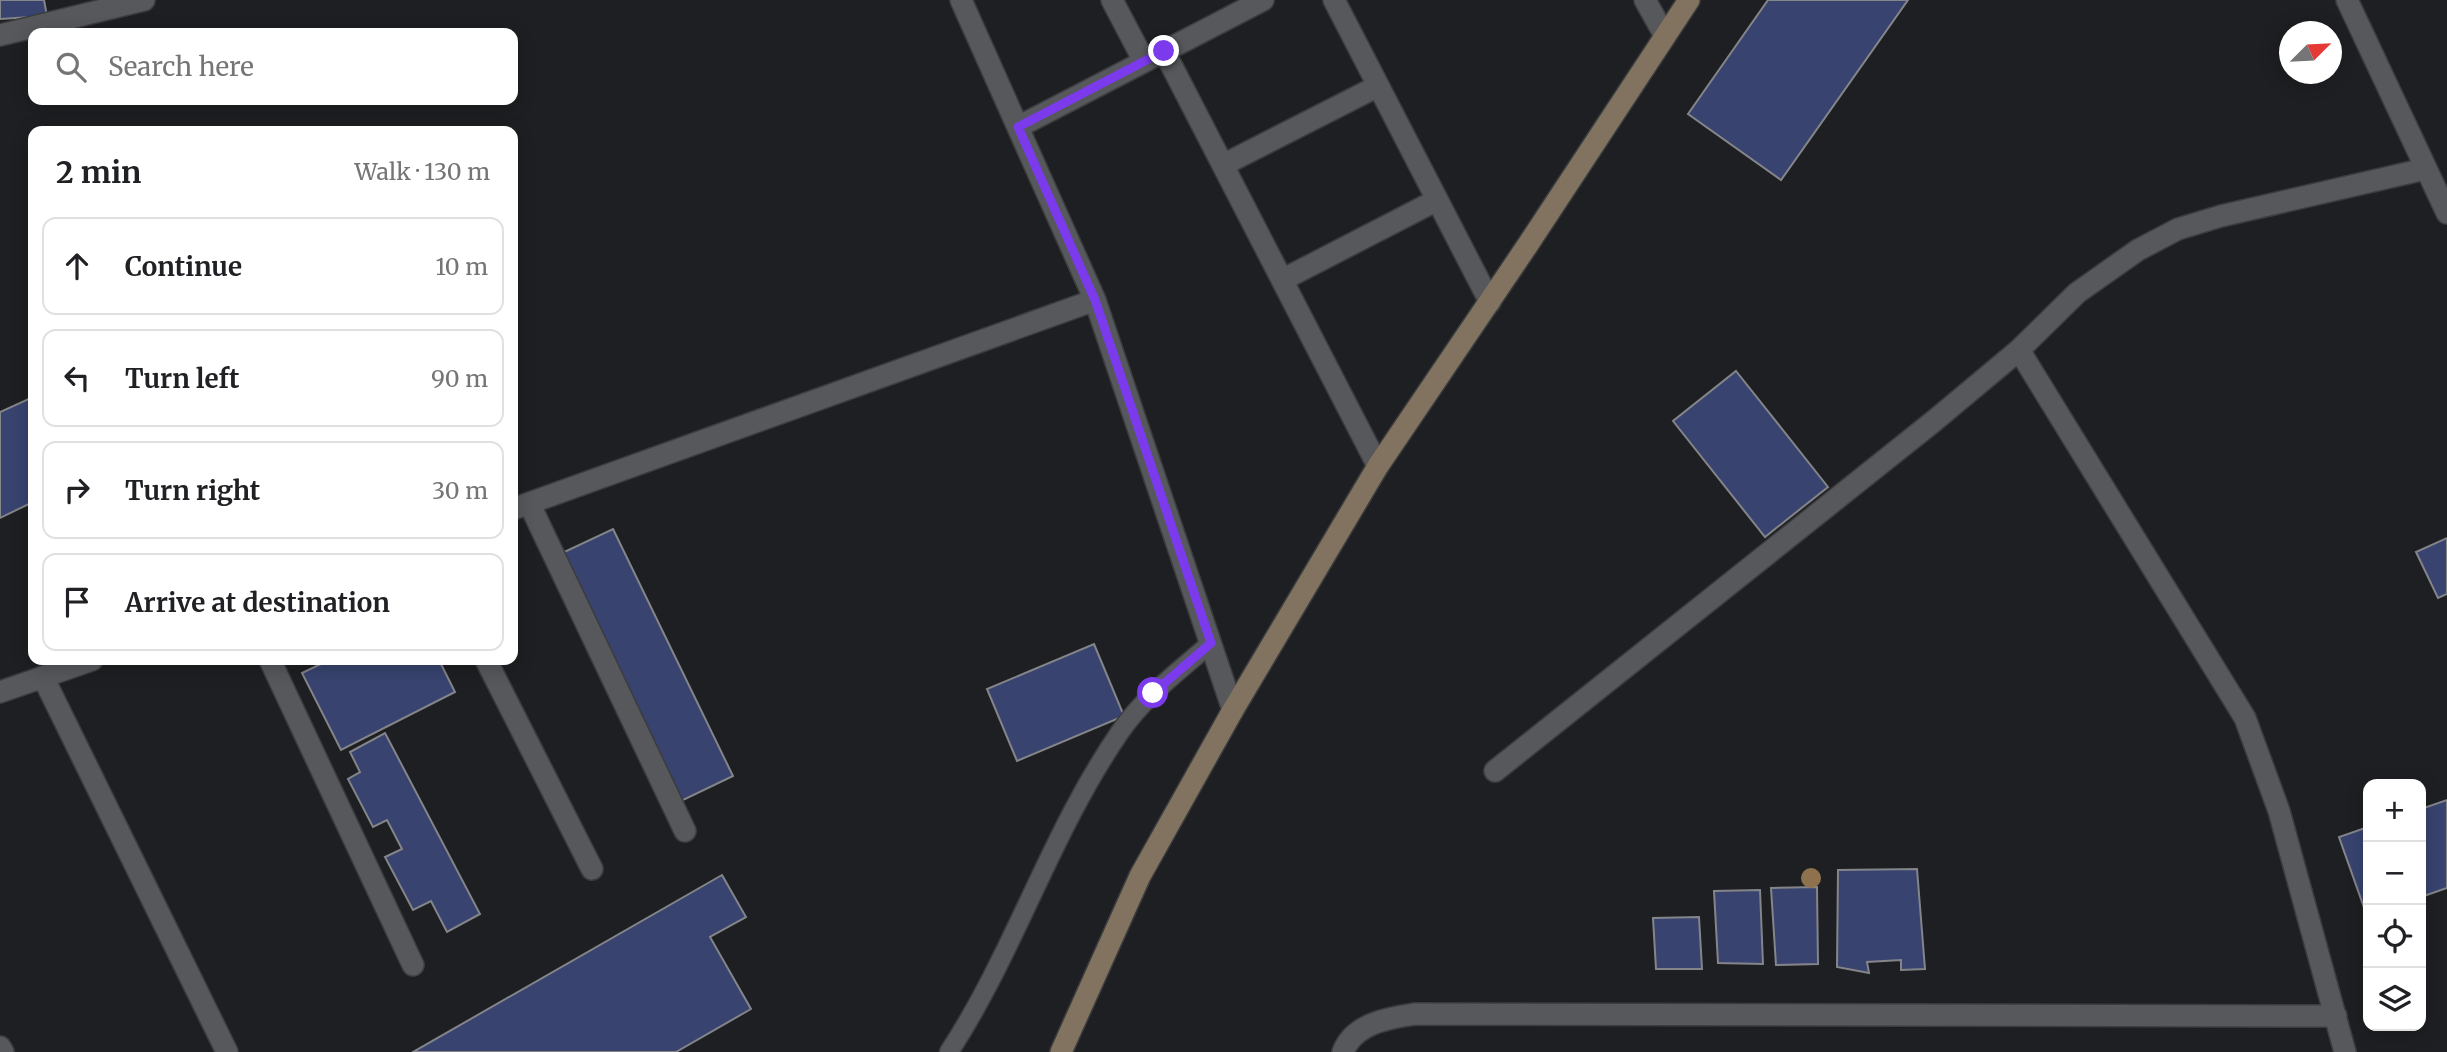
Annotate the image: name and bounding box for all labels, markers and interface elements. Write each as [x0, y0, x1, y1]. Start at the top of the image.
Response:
north arrow [2279, 21, 2342, 84]
search box [28, 28, 518, 105]
route end [1148, 35, 1179, 66]
icon: search [52, 48, 90, 86]
text: Search here [108, 50, 254, 83]
text: 2 min [56, 153, 141, 191]
text: Walk · 130 m [355, 157, 490, 186]
icon: ahead [58, 247, 96, 285]
text: Continue [125, 250, 242, 283]
text: 10 m [435, 252, 488, 281]
icon: left [58, 359, 96, 397]
text: Turn left [125, 362, 239, 395]
text: 90 m [431, 364, 488, 393]
icon: right [58, 471, 96, 509]
text: Turn right [125, 474, 260, 507]
text: 30 m [432, 476, 488, 505]
icon: arrive [58, 583, 96, 621]
text: Arrive at destination [125, 586, 390, 619]
route start [1137, 677, 1168, 708]
map controls [2363, 779, 2426, 1031]
button: + [2363, 779, 2426, 842]
button: − [2363, 842, 2426, 905]
button: locate [2363, 905, 2426, 968]
button: layers [2363, 968, 2426, 1031]

